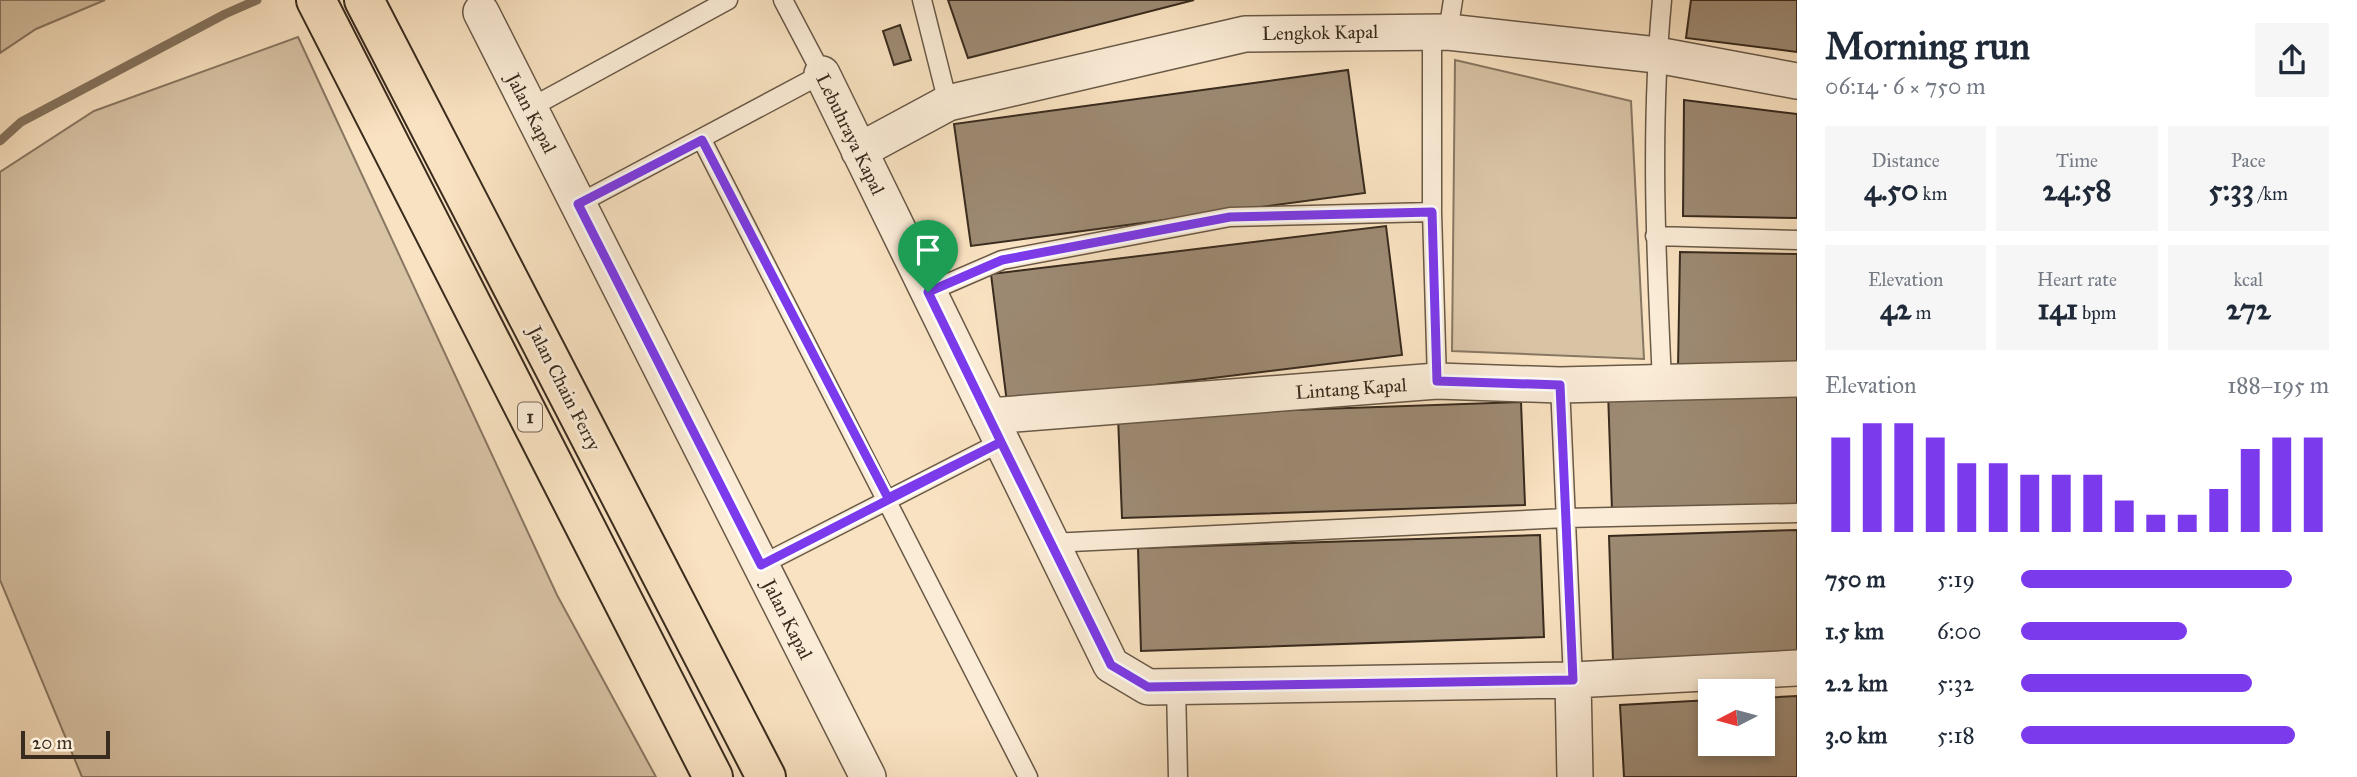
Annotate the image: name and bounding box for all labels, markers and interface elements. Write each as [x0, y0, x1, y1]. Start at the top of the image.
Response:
street label: Lengkok Kapal [1262, 20, 1379, 46]
text: Morning run [1825, 23, 2030, 69]
button: share [2255, 23, 2329, 97]
street label: Jalan Kapal [500, 67, 562, 158]
street label: Lebuhraya Kapal [811, 70, 890, 199]
text: 06:14 · 6 × 750 m [1825, 72, 1986, 100]
text: Distance [1872, 149, 1940, 172]
text: Time [2056, 149, 2098, 172]
text: Pace [2231, 149, 2266, 172]
text: 4.50 [1864, 172, 1919, 208]
text: 24:58 [2043, 172, 2111, 208]
text: 5:33 [2209, 172, 2254, 208]
text: km [1919, 182, 1947, 205]
text: /km [2254, 182, 2288, 205]
pin [898, 220, 958, 292]
icon: arrive [909, 231, 947, 269]
text: Elevation [1868, 268, 1943, 291]
text: Heart rate [2037, 268, 2117, 291]
text: kcal [2233, 268, 2263, 291]
text: 42 [1880, 291, 1911, 327]
text: 141 [2037, 291, 2078, 327]
text: 272 [2226, 291, 2271, 327]
text: m [1911, 301, 1931, 324]
text: bpm [2078, 301, 2117, 324]
street label: Jalan Chain Ferry [521, 320, 606, 456]
text: Elevation [1825, 371, 1916, 399]
text: 188–195 m [2227, 371, 2329, 399]
street label: Lintang Kapal [1295, 373, 1408, 405]
road number: 1 [518, 402, 542, 432]
text: 750 m [1825, 565, 1886, 593]
text: 5:19 [1937, 565, 1975, 593]
street label: Jalan Kapal [756, 573, 818, 664]
text: 1.5 km [1825, 617, 1884, 645]
text: 6:00 [1937, 617, 1981, 645]
text: 2.2 km [1825, 669, 1888, 697]
text: 5:32 [1937, 669, 1974, 697]
north arrow [1698, 679, 1774, 756]
map controls [1698, 679, 1775, 756]
text: 3.0 km [1825, 721, 1887, 749]
text: 5:18 [1937, 721, 1975, 749]
scale bar [21, 728, 110, 760]
text: 20 m [32, 731, 73, 754]

